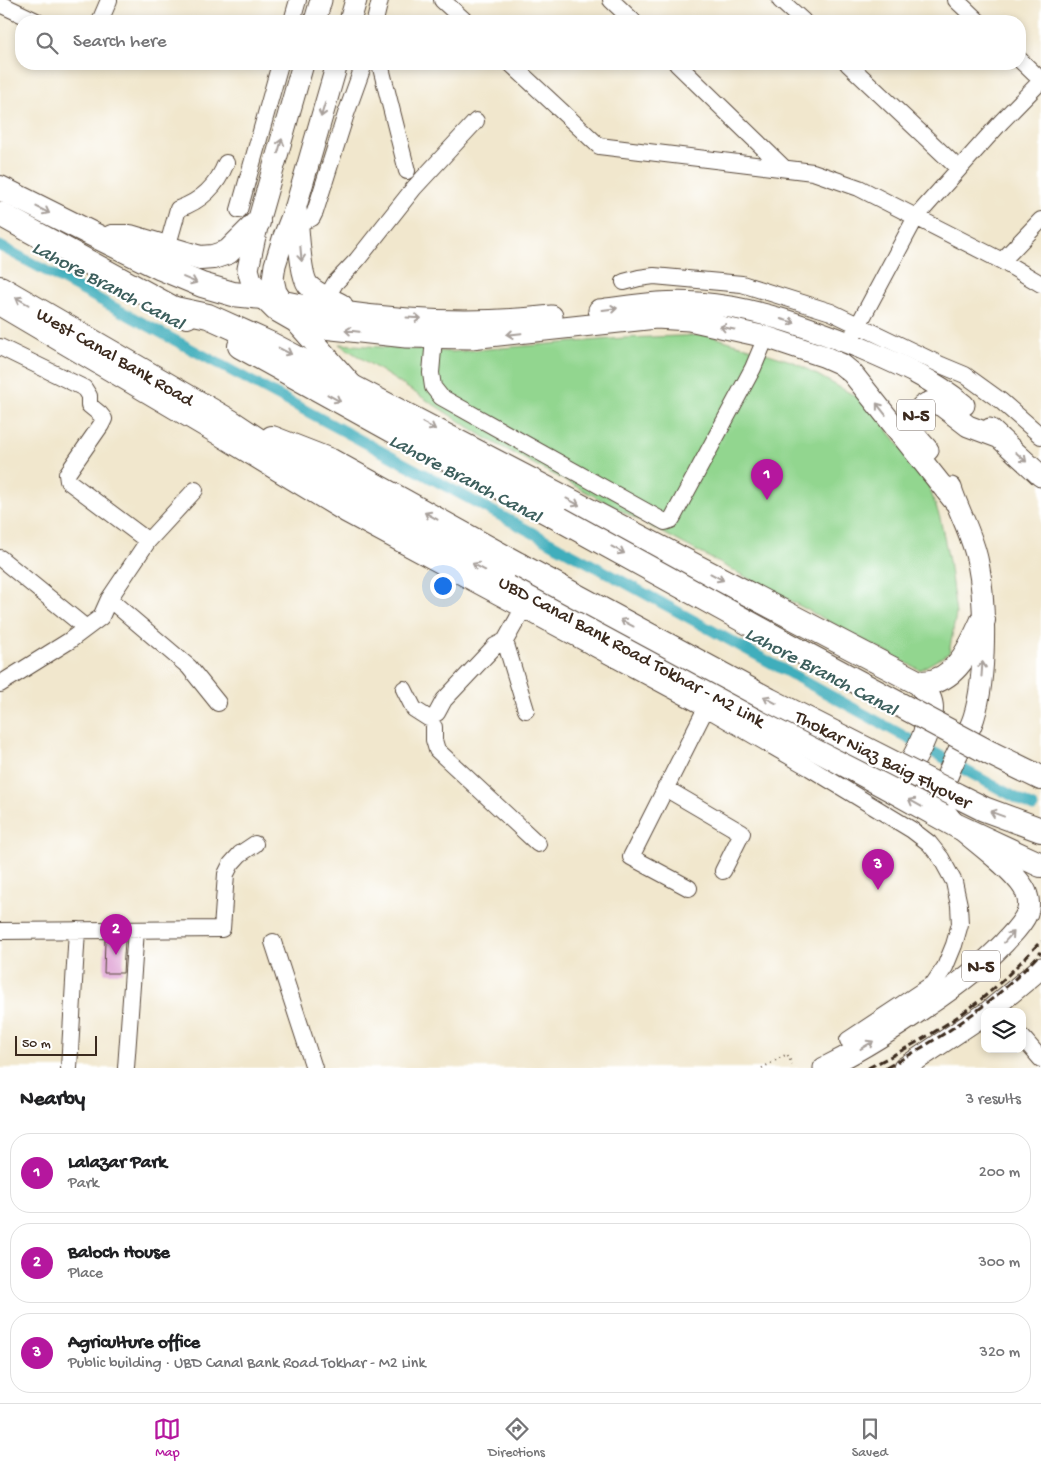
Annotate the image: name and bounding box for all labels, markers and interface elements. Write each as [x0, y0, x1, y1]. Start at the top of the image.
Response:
search box [15, 15, 1026, 70]
icon: search [33, 29, 61, 57]
text: Search here [73, 31, 167, 54]
one-way arrow [318, 102, 328, 118]
one-way arrow [275, 138, 285, 154]
one-way arrow [36, 205, 51, 215]
water label: Lahore Branch Canal [27, 237, 189, 338]
one-way arrow [297, 246, 306, 262]
one-way arrow [182, 275, 197, 285]
one-way arrow [15, 296, 30, 306]
street label: West Canal Bank Road [31, 304, 199, 414]
one-way arrow [602, 304, 618, 314]
one-way arrow [405, 314, 421, 323]
one-way arrow [780, 317, 796, 326]
one-way arrow [720, 323, 736, 332]
one-way arrow [345, 326, 361, 336]
one-way arrow [506, 329, 522, 339]
one-way arrow [277, 347, 292, 356]
one-way arrow [326, 394, 341, 403]
road number: N-5 [897, 400, 935, 430]
one-way arrow [876, 403, 887, 416]
one-way arrow [421, 422, 436, 431]
water label: Lahore Branch Canal [384, 430, 546, 531]
one-way arrow [1014, 451, 1027, 463]
pin: 1 [751, 459, 783, 500]
one-way arrow [565, 498, 580, 507]
one-way arrow [424, 511, 438, 521]
one-way arrow [610, 546, 625, 556]
one-way arrow [472, 562, 487, 572]
street label: UBD Canal Bank Road Tokhar - M2 Link [494, 572, 769, 735]
your location [430, 573, 456, 599]
one-way arrow [709, 573, 724, 582]
one-way arrow [620, 618, 635, 627]
water label: Lahore Branch Canal [740, 623, 902, 724]
one-way arrow [977, 661, 986, 677]
one-way arrow [763, 695, 778, 704]
street label: Thokar Niaz Baig Flyover [789, 706, 977, 817]
one-way arrow [908, 797, 922, 807]
one-way arrow [989, 809, 1005, 818]
pin: 3 [862, 849, 894, 890]
pin: 2 [100, 914, 132, 955]
one-way arrow [1004, 930, 1015, 943]
road number: N-5 [962, 950, 1000, 981]
map controls [981, 1008, 1026, 1053]
button: layers [981, 1008, 1026, 1053]
scale bar [15, 1033, 98, 1056]
text: 50 m [22, 1036, 51, 1053]
one-way arrow [859, 1040, 873, 1050]
text: Nearby [20, 1088, 85, 1113]
text: 3 results [966, 1091, 1021, 1110]
text: Lalazar Park [68, 1152, 167, 1175]
text: 1 [34, 1164, 40, 1183]
text: 200 m [979, 1164, 1020, 1183]
text: Park [68, 1175, 99, 1194]
text: Baloch House [68, 1242, 170, 1265]
text: 2 [33, 1254, 41, 1273]
text: 300 m [978, 1254, 1020, 1273]
text: Place [68, 1265, 103, 1284]
text: Agriculture office [68, 1332, 200, 1355]
text: 3 [33, 1344, 41, 1363]
text: 320 m [980, 1344, 1020, 1363]
text: Public building · UBD Canal Bank Road Tokhar - M2 Link [68, 1355, 426, 1374]
tab: Map [153, 1415, 181, 1462]
tab: Directions [488, 1415, 545, 1462]
tab: Saved [852, 1415, 888, 1462]

